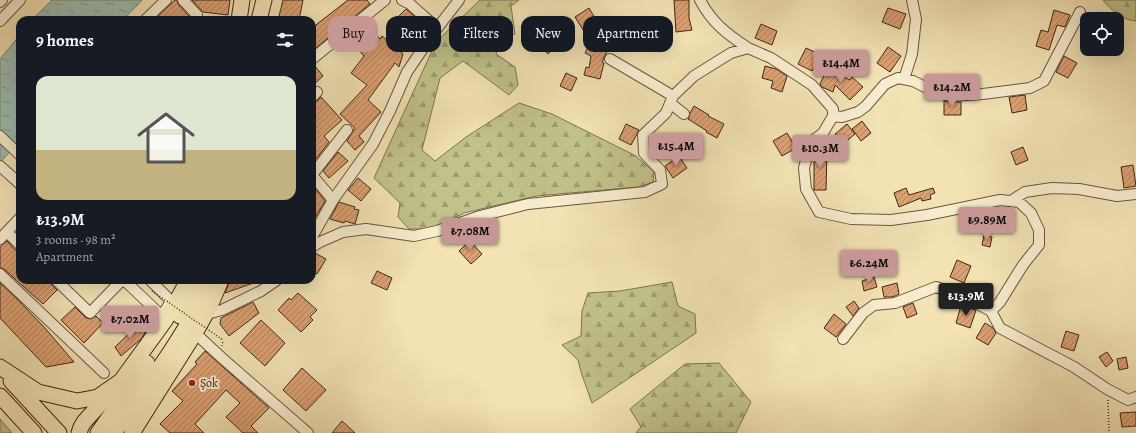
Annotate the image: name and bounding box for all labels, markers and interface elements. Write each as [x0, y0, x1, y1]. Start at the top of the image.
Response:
map controls [1080, 12, 1124, 56]
button: locate [1080, 12, 1124, 56]
chip: Buy [328, 16, 378, 52]
chip: Rent [386, 16, 441, 52]
chip: Filters [449, 16, 513, 52]
chip: New [521, 16, 575, 52]
chip: Apartment [583, 16, 673, 52]
text: 9 homes [36, 29, 94, 52]
icon: filters [274, 29, 296, 51]
pin: ₺14.4M [808, 50, 874, 84]
text: ₺14.4M [822, 54, 860, 71]
pin: ₺14.2M [919, 74, 985, 108]
text: ₺14.2M [933, 78, 971, 95]
icon: home [130, 102, 202, 174]
pin: ₺15.4M [643, 133, 709, 167]
pin: ₺10.3M [787, 135, 853, 169]
text: ₺15.4M [657, 137, 695, 154]
text: ₺10.3M [801, 139, 839, 156]
pin: ₺9.89M [954, 207, 1020, 241]
text: ₺13.9M [36, 208, 85, 231]
text: ₺9.89M [967, 211, 1007, 228]
pin: ₺7.08M [437, 218, 503, 252]
text: ₺7.08M [450, 222, 490, 239]
text: 3 rooms · 98 m² [36, 231, 115, 248]
text: Apartment [36, 248, 94, 265]
pin: ₺6.24M [836, 250, 902, 284]
text: ₺6.24M [849, 254, 889, 271]
pin: ₺13.9M [933, 283, 999, 317]
text: ₺13.9M [947, 287, 985, 304]
pin: ₺7.02M [97, 306, 163, 340]
text: ₺7.02M [110, 310, 150, 327]
place label: Şok [200, 375, 218, 391]
marker: Şok [187, 378, 197, 388]

